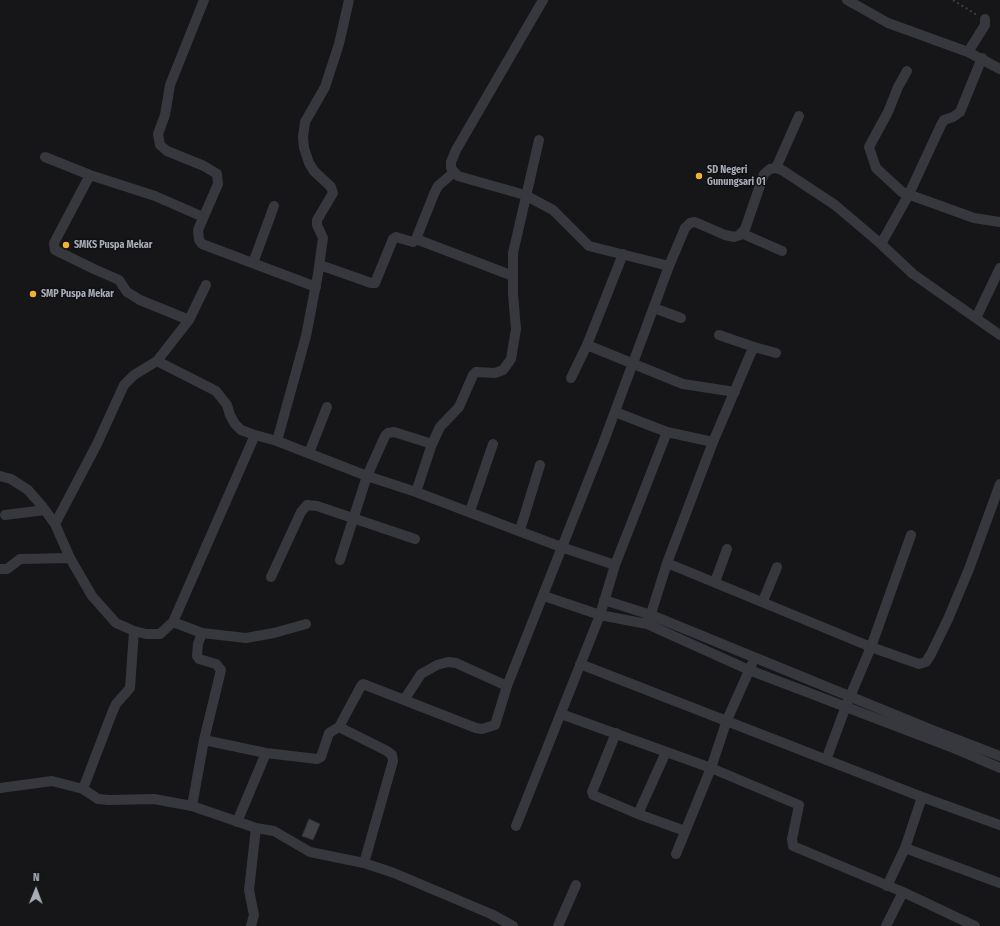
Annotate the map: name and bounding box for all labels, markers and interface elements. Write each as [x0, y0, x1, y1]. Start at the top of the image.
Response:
place label: SD Negeri Gunungsari 01 [707, 164, 766, 188]
marker: SD Negeri Gunungsari 01 [694, 171, 704, 181]
place label: SMKS Puspa Mekar [74, 239, 152, 251]
marker: SMKS Puspa Mekar [61, 240, 71, 250]
place label: SMP Puspa Mekar [41, 288, 114, 300]
marker: SMP Puspa Mekar [28, 289, 38, 299]
north arrow [16, 870, 56, 910]
text: N [33, 871, 40, 884]

